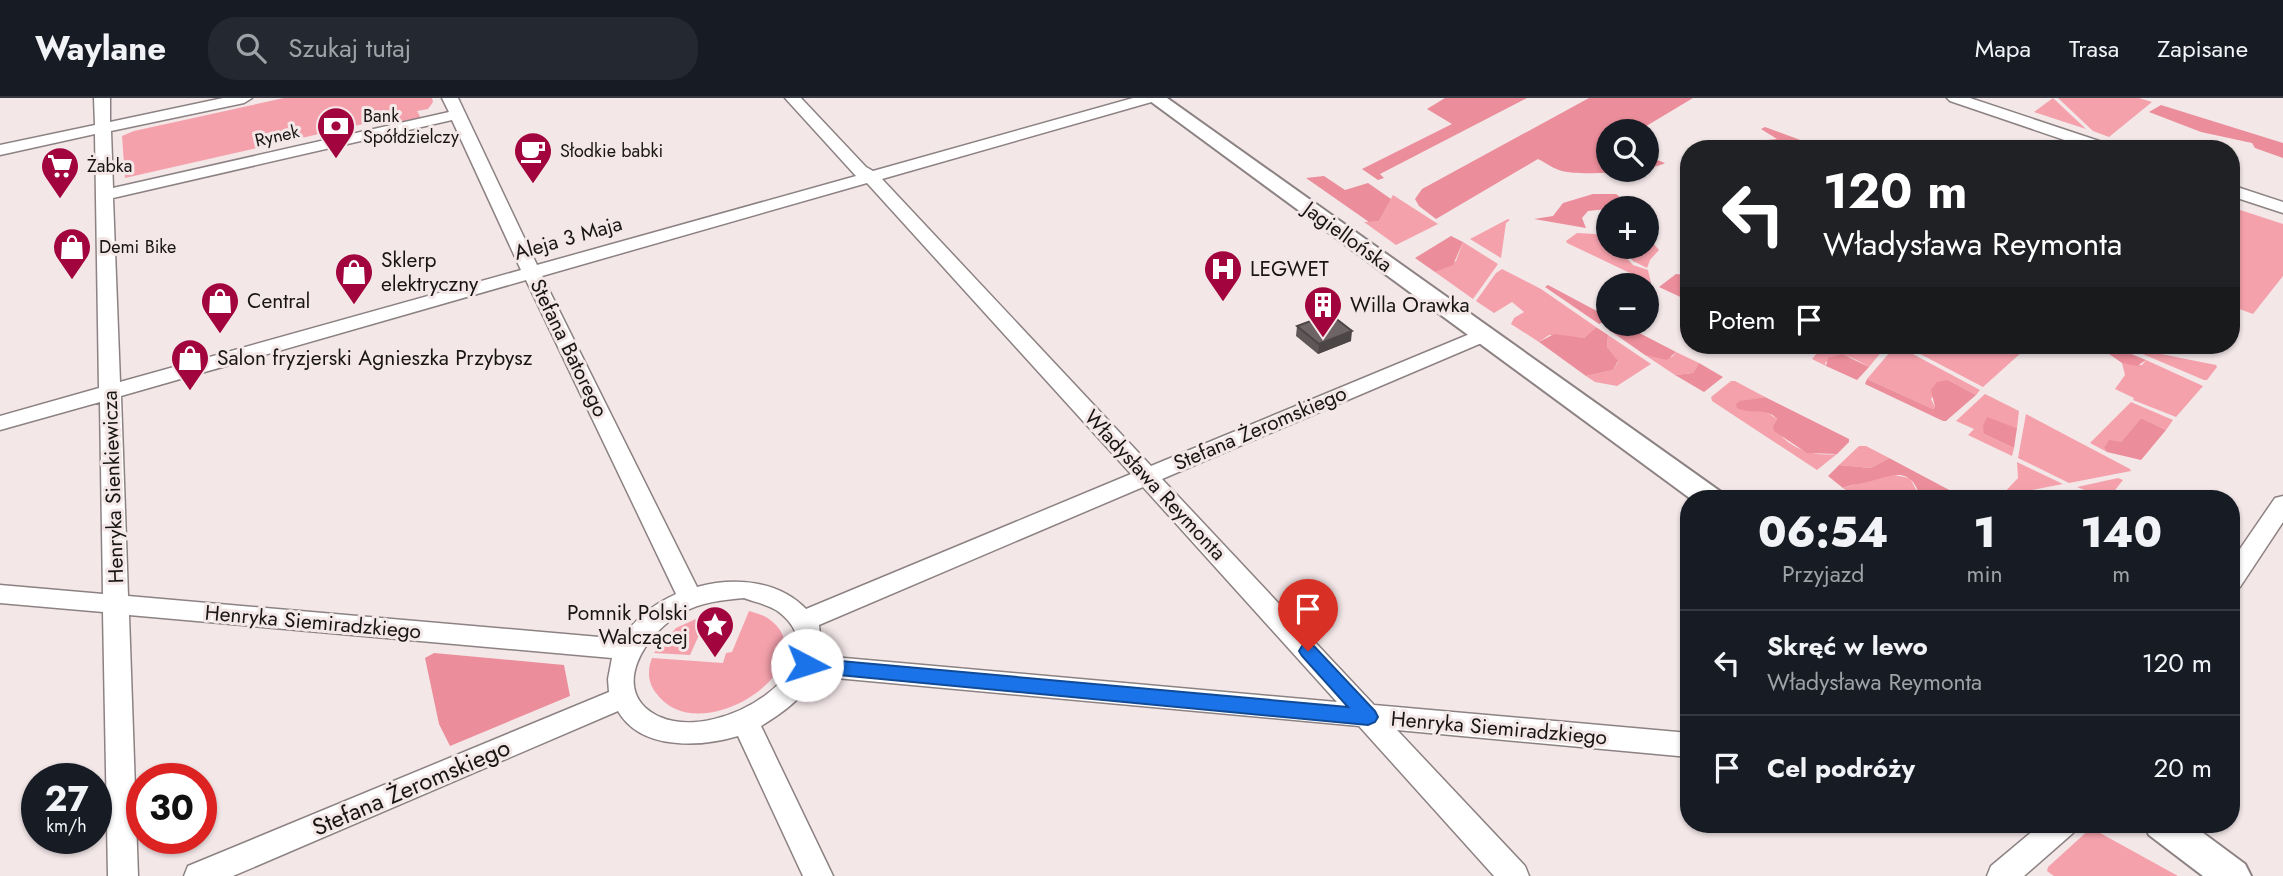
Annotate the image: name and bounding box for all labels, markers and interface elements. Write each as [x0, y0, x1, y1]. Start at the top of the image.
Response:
search box [208, 17, 698, 80]
text: Waylane [35, 25, 166, 72]
icon: search [232, 29, 270, 67]
text: Szukaj tutaj [288, 29, 411, 67]
text: Mapa [1975, 31, 2031, 66]
text: Trasa [2069, 31, 2119, 66]
text: Zapisane [2157, 31, 2248, 66]
place label: Bank Spółdzielczy [363, 103, 459, 150]
bank icon: Bank Spółdzielczy [315, 105, 357, 160]
street label: Rynek [252, 118, 302, 154]
map controls [1596, 119, 1659, 336]
button: search [1596, 119, 1659, 182]
cafe icon: Słodkie babki [512, 130, 554, 185]
place label: Słodkie babki [560, 138, 663, 164]
supermarket icon: Żabka [39, 145, 81, 200]
place label: Żabka [87, 153, 132, 179]
text: 120 m [1823, 156, 1967, 226]
icon: left [1708, 168, 1799, 259]
street label: Jagiellońska [1295, 193, 1399, 280]
button: + [1596, 196, 1659, 259]
street label: Aleja 3 Maja [510, 208, 626, 268]
text: Władysława Reymonta [1823, 221, 2122, 267]
shop icon: Demi Bike [51, 226, 93, 281]
place label: Demi Bike [99, 234, 176, 260]
place label: Sklerp elektryczny [381, 245, 479, 299]
hospital icon: LEGWET [1202, 248, 1244, 303]
shop icon: Sklerp elektryczny [333, 251, 375, 306]
place label: LEGWET [1250, 254, 1329, 284]
button: − [1596, 273, 1659, 336]
street label: Stefana Batorego [523, 274, 615, 422]
shop icon: Central [199, 280, 241, 335]
building icon: Willa Orawka [1302, 284, 1344, 339]
place label: Central [247, 286, 310, 316]
place label: Willa Orawka [1350, 290, 1470, 320]
text: Potem [1708, 301, 1776, 339]
icon: arrive [1790, 301, 1828, 339]
shop icon: Salon fryzjerski Agnieszka Przybysz [169, 337, 211, 392]
place label: Salon fryzjerski Agnieszka Przybysz [217, 343, 533, 373]
street label: Stefana Żeromskiego [1169, 378, 1351, 478]
street label: Henryka Sienkiewicza [95, 390, 131, 584]
street label: Władysława Reymonta [1077, 403, 1233, 567]
text: 06:54 [1758, 502, 1889, 563]
text: 1 [1973, 502, 1996, 563]
text: 140 [2081, 502, 2162, 563]
text: Przyjazd [1782, 557, 1864, 591]
text: min [1967, 557, 2003, 591]
text: m [2112, 557, 2130, 591]
pin [1278, 579, 1338, 651]
icon: arrive [1289, 590, 1327, 628]
street label: Henryka Siemiradzkiego [204, 598, 422, 646]
place label: Pomnik Polski Walczącej [567, 598, 688, 652]
place icon: Pomnik Polski Walczącej [694, 604, 736, 659]
text: Skręć w lewo [1767, 627, 1928, 665]
position arrow [770, 628, 844, 702]
icon: left [1708, 644, 1746, 682]
text: 120 m [2142, 644, 2212, 682]
text: Władysława Reymonta [1767, 665, 1982, 699]
street label: Henryka Siemiradzkiego [1390, 704, 1608, 752]
street label: Stefana Żeromskiego [307, 730, 515, 844]
icon: arrive [1708, 749, 1746, 787]
text: Cel podróży [1767, 749, 1915, 787]
text: 20 m [2154, 749, 2212, 787]
speed limit sign: 30 [126, 763, 217, 854]
text: 27 [44, 774, 89, 824]
text: km/h [46, 813, 87, 839]

